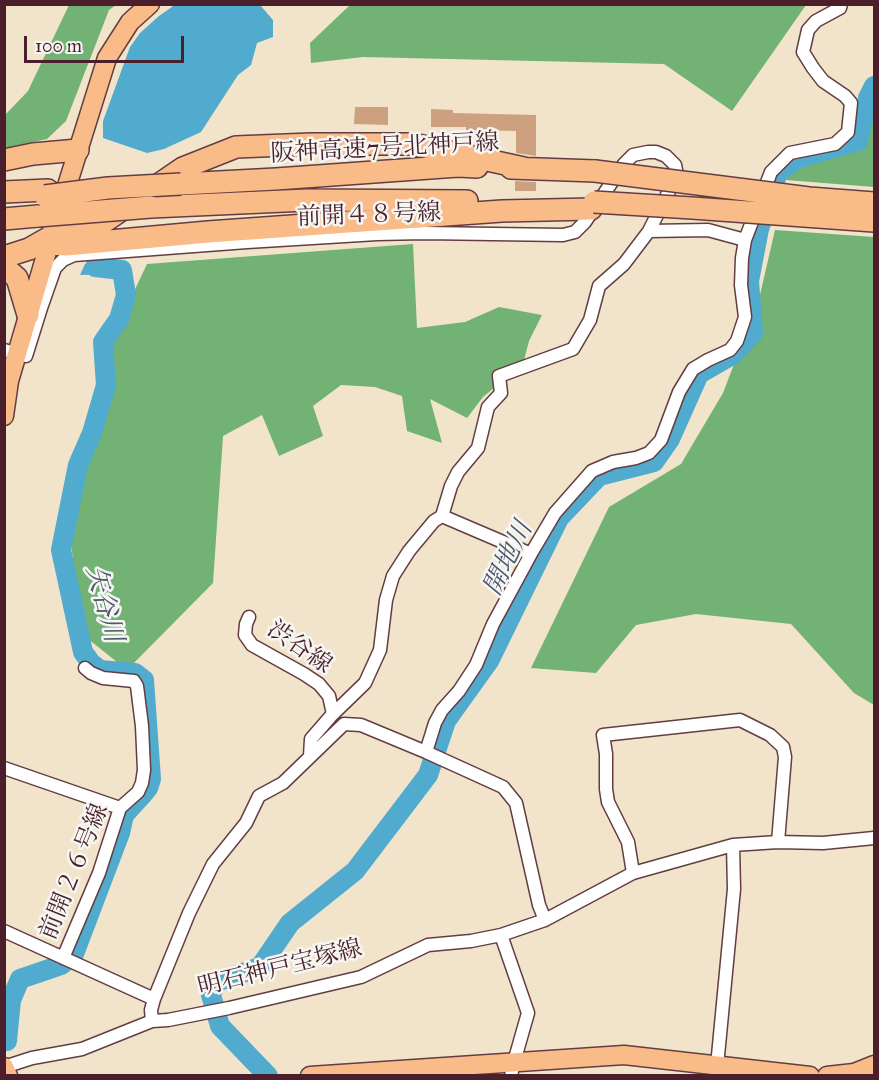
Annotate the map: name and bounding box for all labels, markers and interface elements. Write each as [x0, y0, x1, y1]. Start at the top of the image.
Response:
scale bar [27, 24, 188, 62]
text: 100 m [35, 35, 82, 57]
street label: 阪神高速7号北神戸線 [270, 129, 500, 169]
street label: 前開４８号線 [297, 199, 441, 233]
water label: 開地川 [478, 517, 540, 601]
water label: 矢谷川 [78, 562, 128, 646]
street label: 渋谷線 [261, 616, 337, 680]
street label: 前開２６号線 [35, 800, 115, 944]
street label: 明石神戸宝塚線 [195, 935, 365, 1003]

